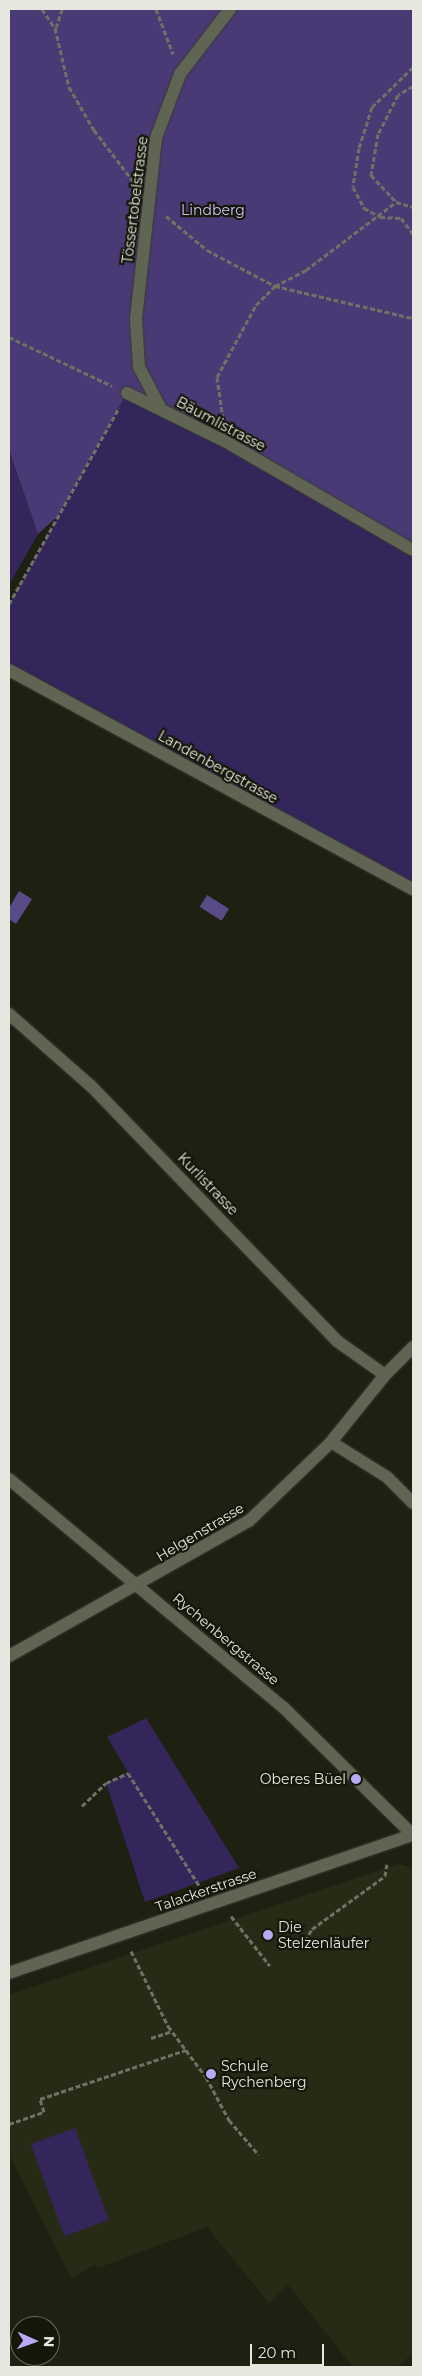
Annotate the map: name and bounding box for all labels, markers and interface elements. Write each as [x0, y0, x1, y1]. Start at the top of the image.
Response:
street label: Tössertobelstrasse [119, 136, 151, 264]
park label: Lindberg [181, 202, 245, 218]
street label: Bäumlistrasse [174, 393, 268, 455]
street label: Landenbergstrasse [155, 727, 281, 807]
street label: Kurlistrasse [174, 1149, 242, 1219]
street label: Helgenstrasse [153, 1499, 247, 1565]
street label: Rychenbergstrasse [169, 1590, 283, 1688]
place label: Oberes Büel [260, 1771, 346, 1787]
marker: Oberes Büel [350, 1773, 362, 1785]
street label: Talackerstrasse [153, 1865, 259, 1915]
place label: Die Stelzenläufer [278, 1919, 369, 1951]
marker: Die Stelzenläufer [262, 1929, 274, 1941]
place label: Schule Rychenberg [221, 2058, 307, 2090]
marker: Schule Rychenberg [205, 2068, 217, 2080]
north arrow [10, 2316, 60, 2366]
scale bar [252, 2334, 326, 2366]
text: N [40, 2336, 58, 2347]
text: 20 m [258, 2343, 296, 2362]

